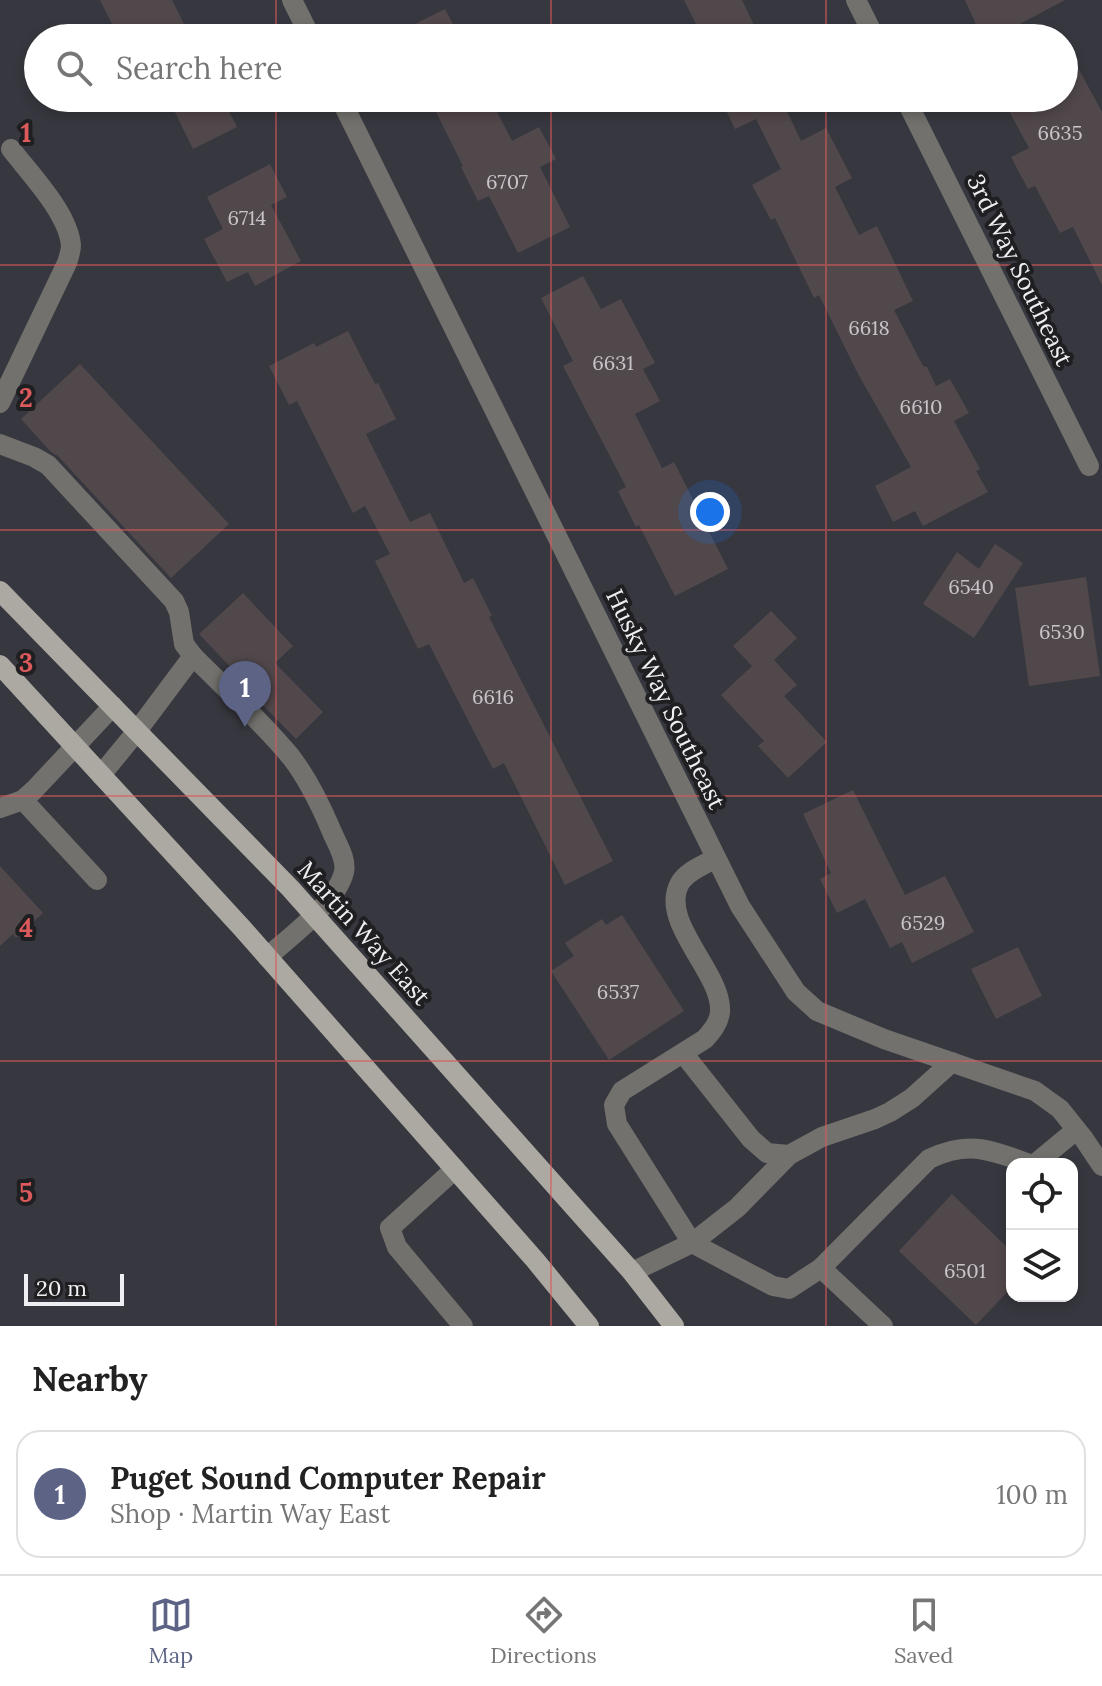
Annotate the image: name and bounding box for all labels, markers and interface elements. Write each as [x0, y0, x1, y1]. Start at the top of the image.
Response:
search box [24, 24, 1078, 112]
icon: search [52, 46, 96, 90]
text: Search here [116, 49, 283, 87]
text: 1 [21, 116, 31, 149]
house number: 6635 [1037, 120, 1083, 145]
house number: 6707 [486, 169, 528, 194]
street label: 3rd Way Southeast [960, 169, 1080, 372]
house number: 6714 [228, 205, 267, 230]
house number: 6618 [848, 315, 890, 340]
house number: 6631 [592, 350, 634, 375]
text: 2 [19, 381, 33, 414]
house number: 6610 [900, 394, 942, 419]
your location [690, 492, 730, 532]
house number: 6540 [948, 574, 994, 599]
street label: Husky Way Southeast [599, 584, 733, 815]
house number: 6530 [1039, 619, 1085, 644]
text: 3 [19, 646, 33, 679]
pin: 1 [219, 661, 271, 727]
house number: 6616 [472, 684, 514, 709]
street label: Martin Way East [291, 854, 437, 1012]
house number: 6529 [901, 910, 945, 935]
text: 4 [19, 911, 33, 944]
house number: 6537 [597, 979, 639, 1004]
map controls [1006, 1158, 1078, 1302]
button: locate [1006, 1158, 1078, 1230]
text: 5 [19, 1176, 33, 1209]
button: layers [1006, 1230, 1078, 1302]
house number: 6501 [944, 1258, 986, 1283]
scale bar [24, 1270, 124, 1306]
text: 20 m [36, 1274, 87, 1302]
text: Nearby [32, 1357, 148, 1400]
text: Puget Sound Computer Repair [110, 1459, 546, 1497]
text: 1 [55, 1478, 65, 1511]
text: 100 m [996, 1478, 1068, 1511]
text: Shop · Martin Way East [110, 1497, 390, 1530]
tab: Map [149, 1593, 193, 1669]
tab: Directions [490, 1593, 597, 1669]
tab: Saved [894, 1593, 953, 1669]

